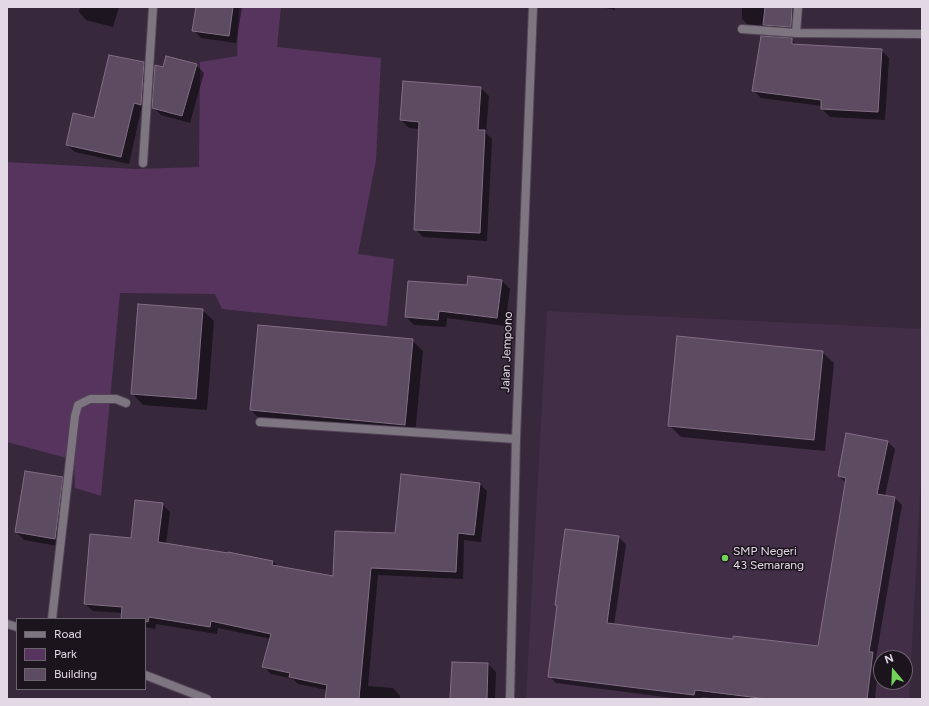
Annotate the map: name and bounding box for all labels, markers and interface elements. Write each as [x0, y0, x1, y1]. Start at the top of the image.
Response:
street label: Jalan Jempono [498, 311, 516, 393]
place label: SMP Negeri 43 Semarang [733, 544, 804, 572]
marker: SMP Negeri 43 Semarang [720, 553, 730, 563]
legend [16, 618, 146, 690]
text: Road [54, 627, 82, 641]
text: Park [54, 647, 77, 661]
north arrow [873, 650, 913, 690]
text: N [883, 652, 895, 667]
text: Building [54, 667, 97, 681]

